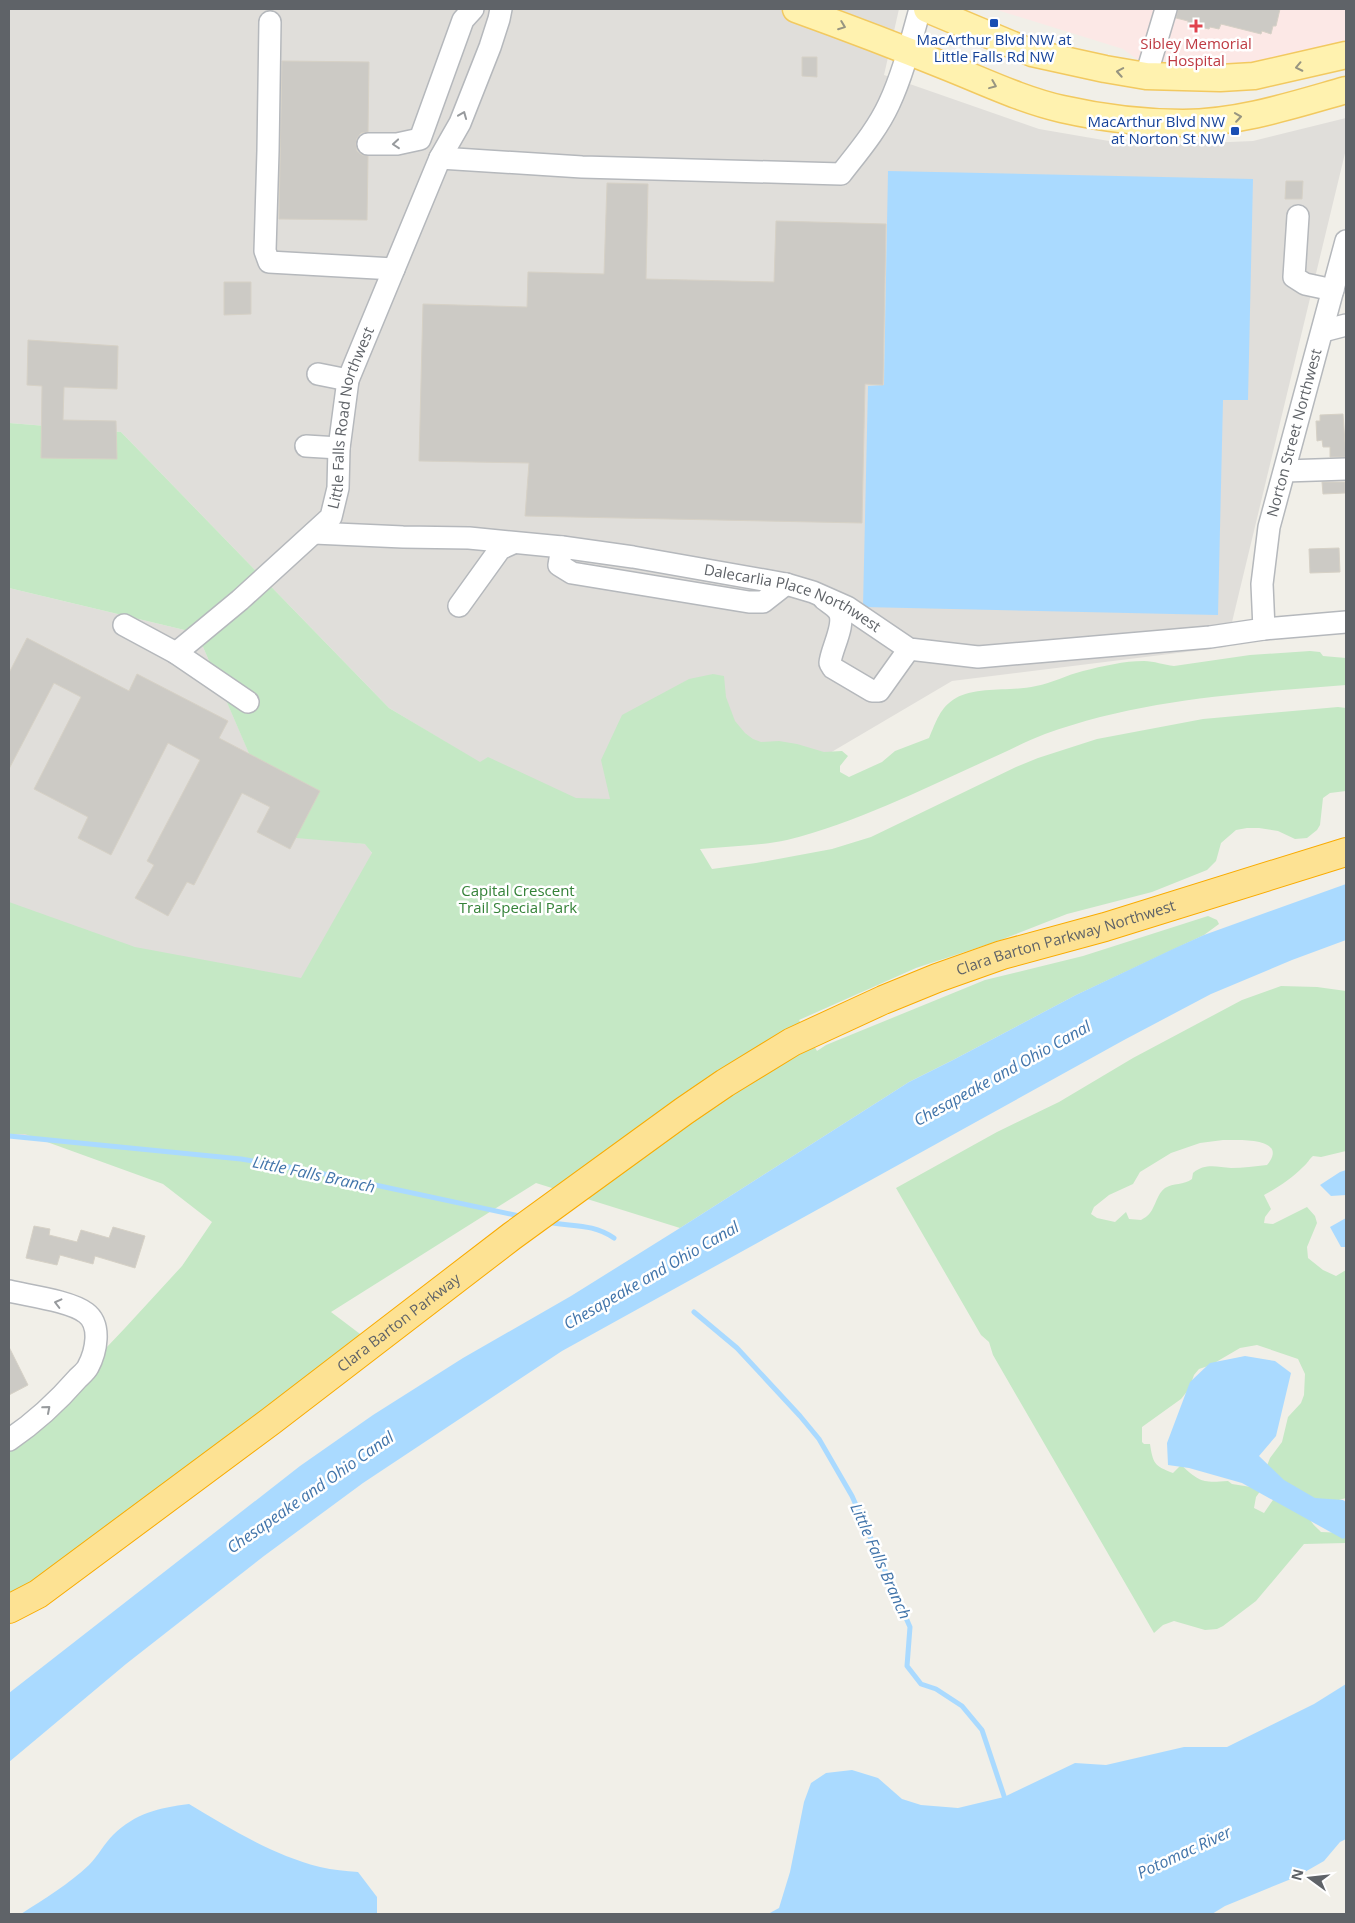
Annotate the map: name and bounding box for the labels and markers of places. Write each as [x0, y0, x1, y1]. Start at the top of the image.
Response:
marker: MacArthur Blvd NW at Little Falls Rd NW [988, 17, 1000, 29]
marker: Sibley Memorial Hospital [1189, 19, 1203, 33]
place label: MacArthur Blvd NW at Little Falls Rd NW [916, 29, 1072, 66]
place label: Sibley Memorial Hospital [1140, 33, 1252, 70]
place label: MacArthur Blvd NW at Norton St NW [1087, 111, 1225, 148]
marker: MacArthur Blvd NW at Norton St NW [1229, 125, 1241, 137]

